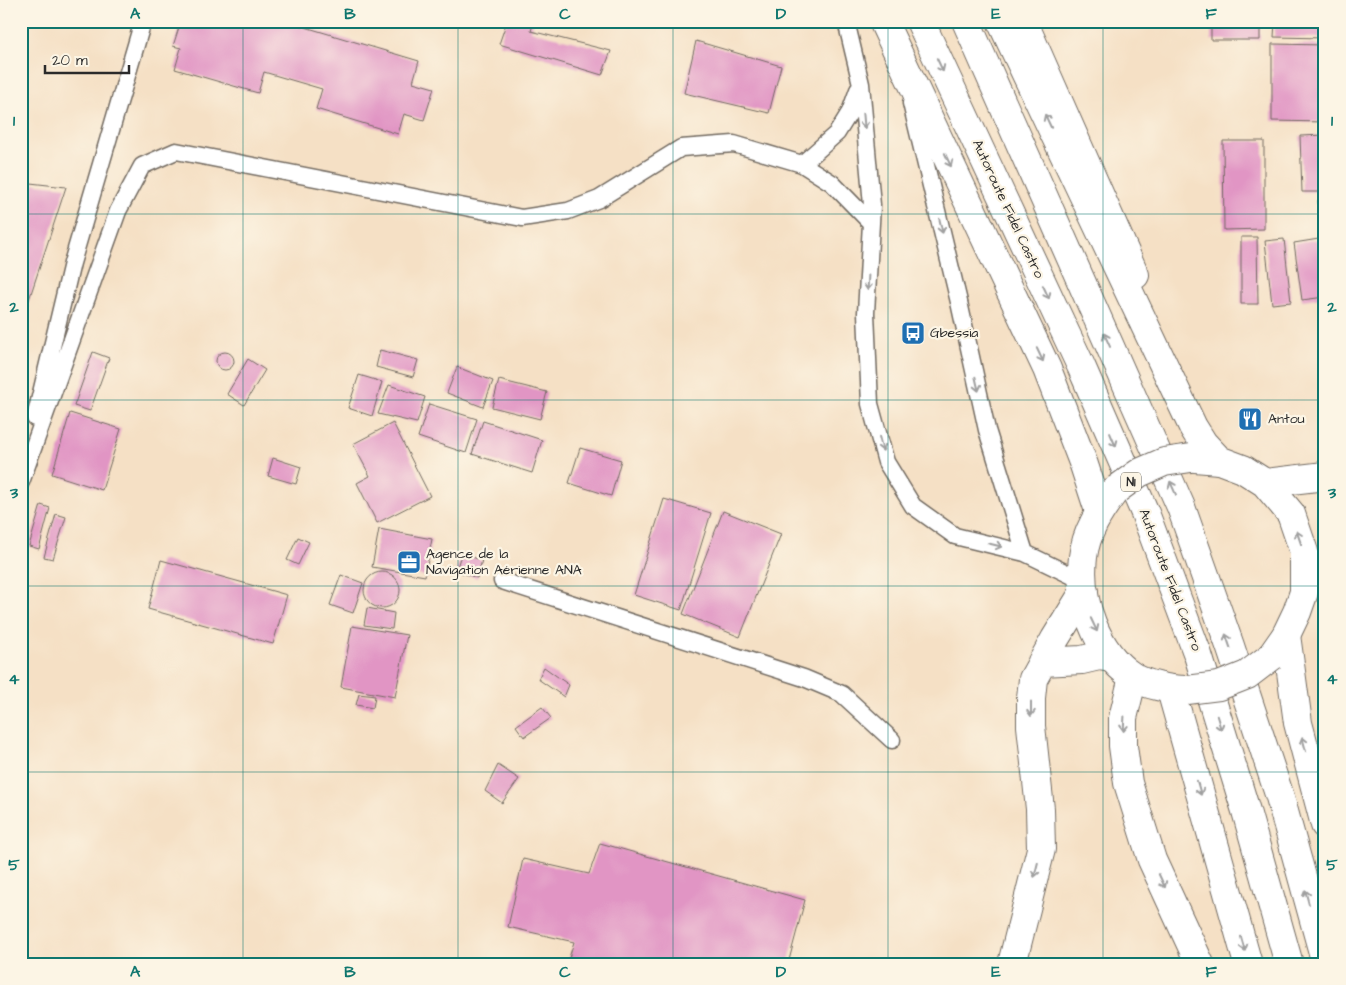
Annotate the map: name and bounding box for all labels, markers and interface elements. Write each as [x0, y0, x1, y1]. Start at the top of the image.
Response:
text: A [130, 3, 141, 25]
text: B [344, 3, 356, 25]
text: C [559, 3, 571, 25]
text: D [776, 3, 787, 25]
text: E [991, 3, 1001, 25]
text: F [1205, 3, 1217, 25]
scale bar [45, 42, 129, 74]
text: 20 m [52, 50, 88, 71]
one-way arrow [936, 57, 946, 72]
text: 1 [13, 110, 16, 132]
text: 1 [1331, 110, 1334, 132]
one-way arrow [859, 112, 869, 128]
one-way arrow [1043, 114, 1052, 129]
street label: Autoroute Fidel Castro [967, 136, 1049, 282]
one-way arrow [944, 152, 954, 167]
one-way arrow [937, 217, 946, 233]
one-way arrow [863, 274, 872, 290]
one-way arrow [1042, 284, 1052, 299]
text: 2 [8, 296, 19, 318]
text: 2 [1326, 296, 1337, 318]
bus stop icon: Gbessia [900, 320, 926, 346]
place label: Gbessia [930, 323, 978, 343]
one-way arrow [1102, 333, 1112, 348]
one-way arrow [1036, 347, 1045, 362]
one-way arrow [973, 376, 982, 392]
restaurant icon: Antou [1237, 406, 1263, 432]
place label: Antou [1268, 409, 1305, 429]
one-way arrow [1109, 432, 1119, 447]
one-way arrow [877, 435, 887, 451]
road number: N1 [1121, 472, 1141, 492]
one-way arrow [1168, 481, 1177, 496]
text: 3 [9, 482, 19, 504]
text: 3 [1327, 482, 1337, 504]
street label: Autoroute Fidel Castro [1134, 506, 1206, 654]
one-way arrow [1294, 531, 1303, 546]
one-way arrow [986, 541, 1002, 551]
place label: Agence de la Navigation Aérienne ANA [426, 544, 582, 580]
office icon: Agence de la Navigation Aérienne ANA [396, 549, 422, 575]
one-way arrow [1089, 617, 1099, 632]
one-way arrow [1223, 633, 1233, 649]
text: 4 [9, 668, 20, 690]
text: 4 [1327, 668, 1338, 690]
one-way arrow [1026, 700, 1036, 716]
one-way arrow [1215, 715, 1224, 730]
one-way arrow [1119, 716, 1128, 732]
one-way arrow [1299, 737, 1308, 753]
one-way arrow [1194, 779, 1204, 795]
text: 5 [8, 854, 20, 876]
text: 5 [1326, 854, 1338, 876]
one-way arrow [1031, 862, 1040, 878]
one-way arrow [1158, 873, 1167, 888]
one-way arrow [1302, 889, 1311, 905]
one-way arrow [1238, 936, 1248, 952]
text: A [130, 961, 141, 983]
text: B [344, 961, 356, 983]
text: C [559, 961, 571, 983]
text: D [776, 961, 787, 983]
text: E [991, 961, 1001, 983]
text: F [1205, 961, 1217, 983]

